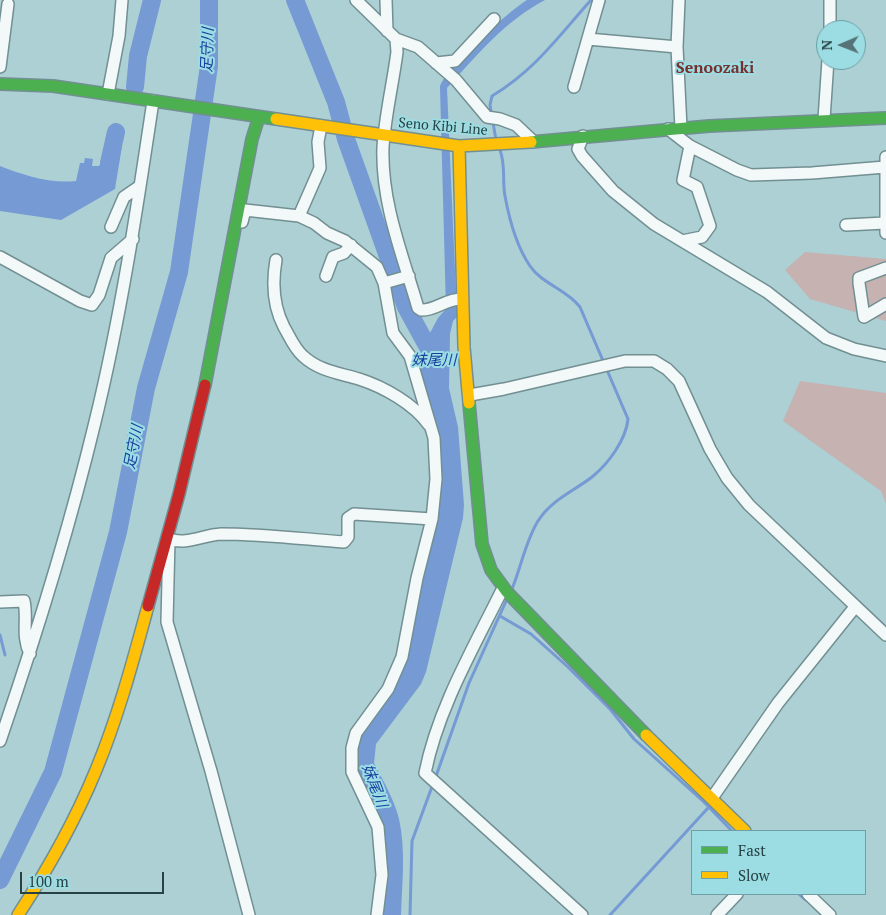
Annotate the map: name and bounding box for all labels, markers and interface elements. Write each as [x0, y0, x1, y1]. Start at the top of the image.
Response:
north arrow [816, 20, 866, 70]
water label: 足守川 [198, 27, 218, 73]
text: N [817, 40, 836, 51]
district label: Senoozaki [676, 58, 754, 78]
street label: Seno Kibi Line [398, 115, 488, 139]
water label: 妹尾川 [412, 352, 456, 370]
water label: 足守川 [121, 423, 147, 471]
water label: 妹尾川 [358, 762, 390, 810]
legend [691, 830, 866, 895]
text: Fast [738, 840, 766, 860]
scale bar [22, 862, 166, 894]
text: Slow [738, 865, 770, 885]
text: 100 m [28, 871, 69, 891]

